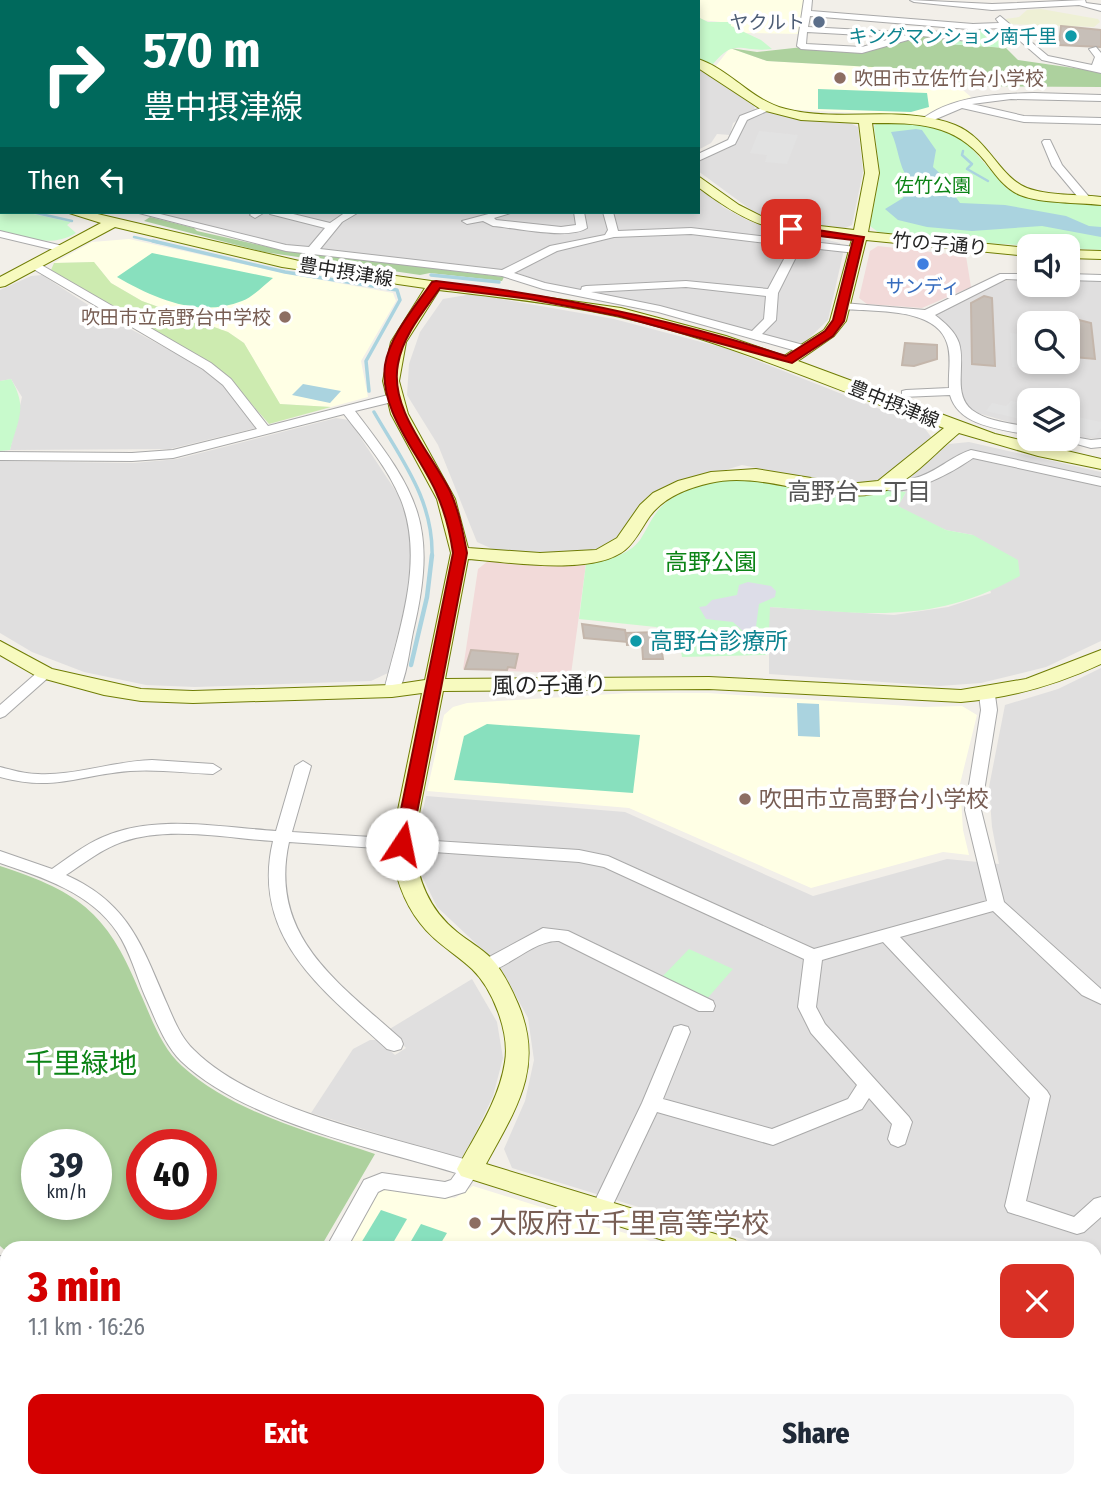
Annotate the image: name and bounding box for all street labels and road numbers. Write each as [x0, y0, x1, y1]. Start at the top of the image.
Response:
street label: 竹の子通り [892, 228, 988, 260]
street label: 豊中摂津線 [297, 253, 395, 291]
street label: 豊中摂津線 [846, 376, 942, 432]
street label: 風の子通り [491, 670, 607, 700]

